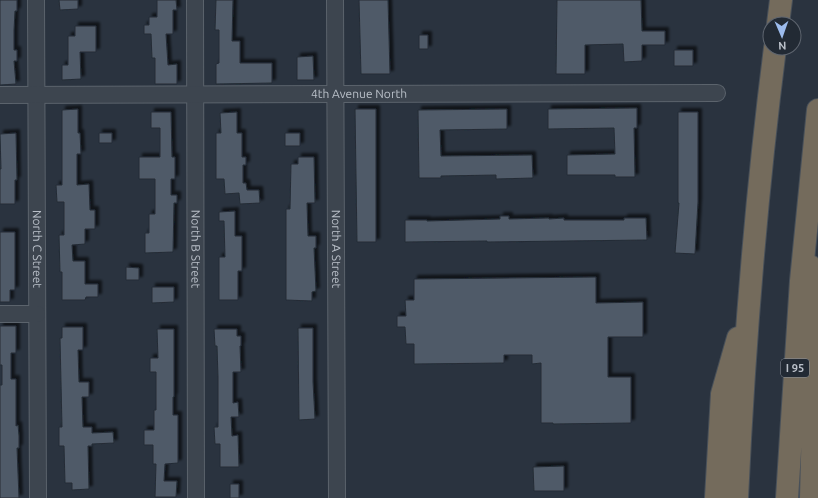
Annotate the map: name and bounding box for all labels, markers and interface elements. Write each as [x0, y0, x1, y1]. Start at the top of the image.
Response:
north arrow [762, 16, 802, 56]
text: N [778, 40, 787, 52]
street label: 4th Avenue North [311, 87, 407, 100]
street label: North C Street [31, 210, 44, 288]
street label: North B Street [189, 210, 203, 288]
street label: North A Street [330, 210, 343, 289]
road number: I 95 [781, 359, 809, 377]

